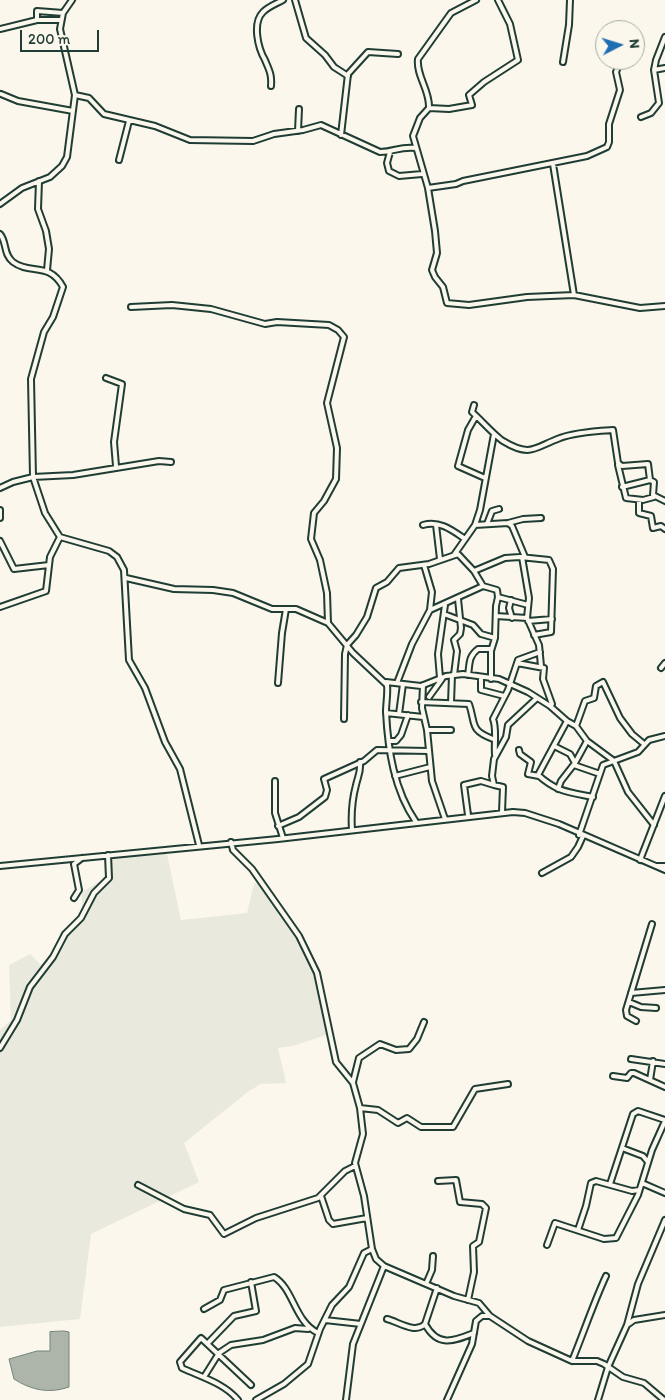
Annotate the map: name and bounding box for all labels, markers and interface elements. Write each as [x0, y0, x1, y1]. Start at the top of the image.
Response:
scale bar [22, 20, 101, 52]
north arrow [595, 20, 645, 70]
text: 200 m [28, 30, 70, 48]
text: N [626, 38, 643, 49]

